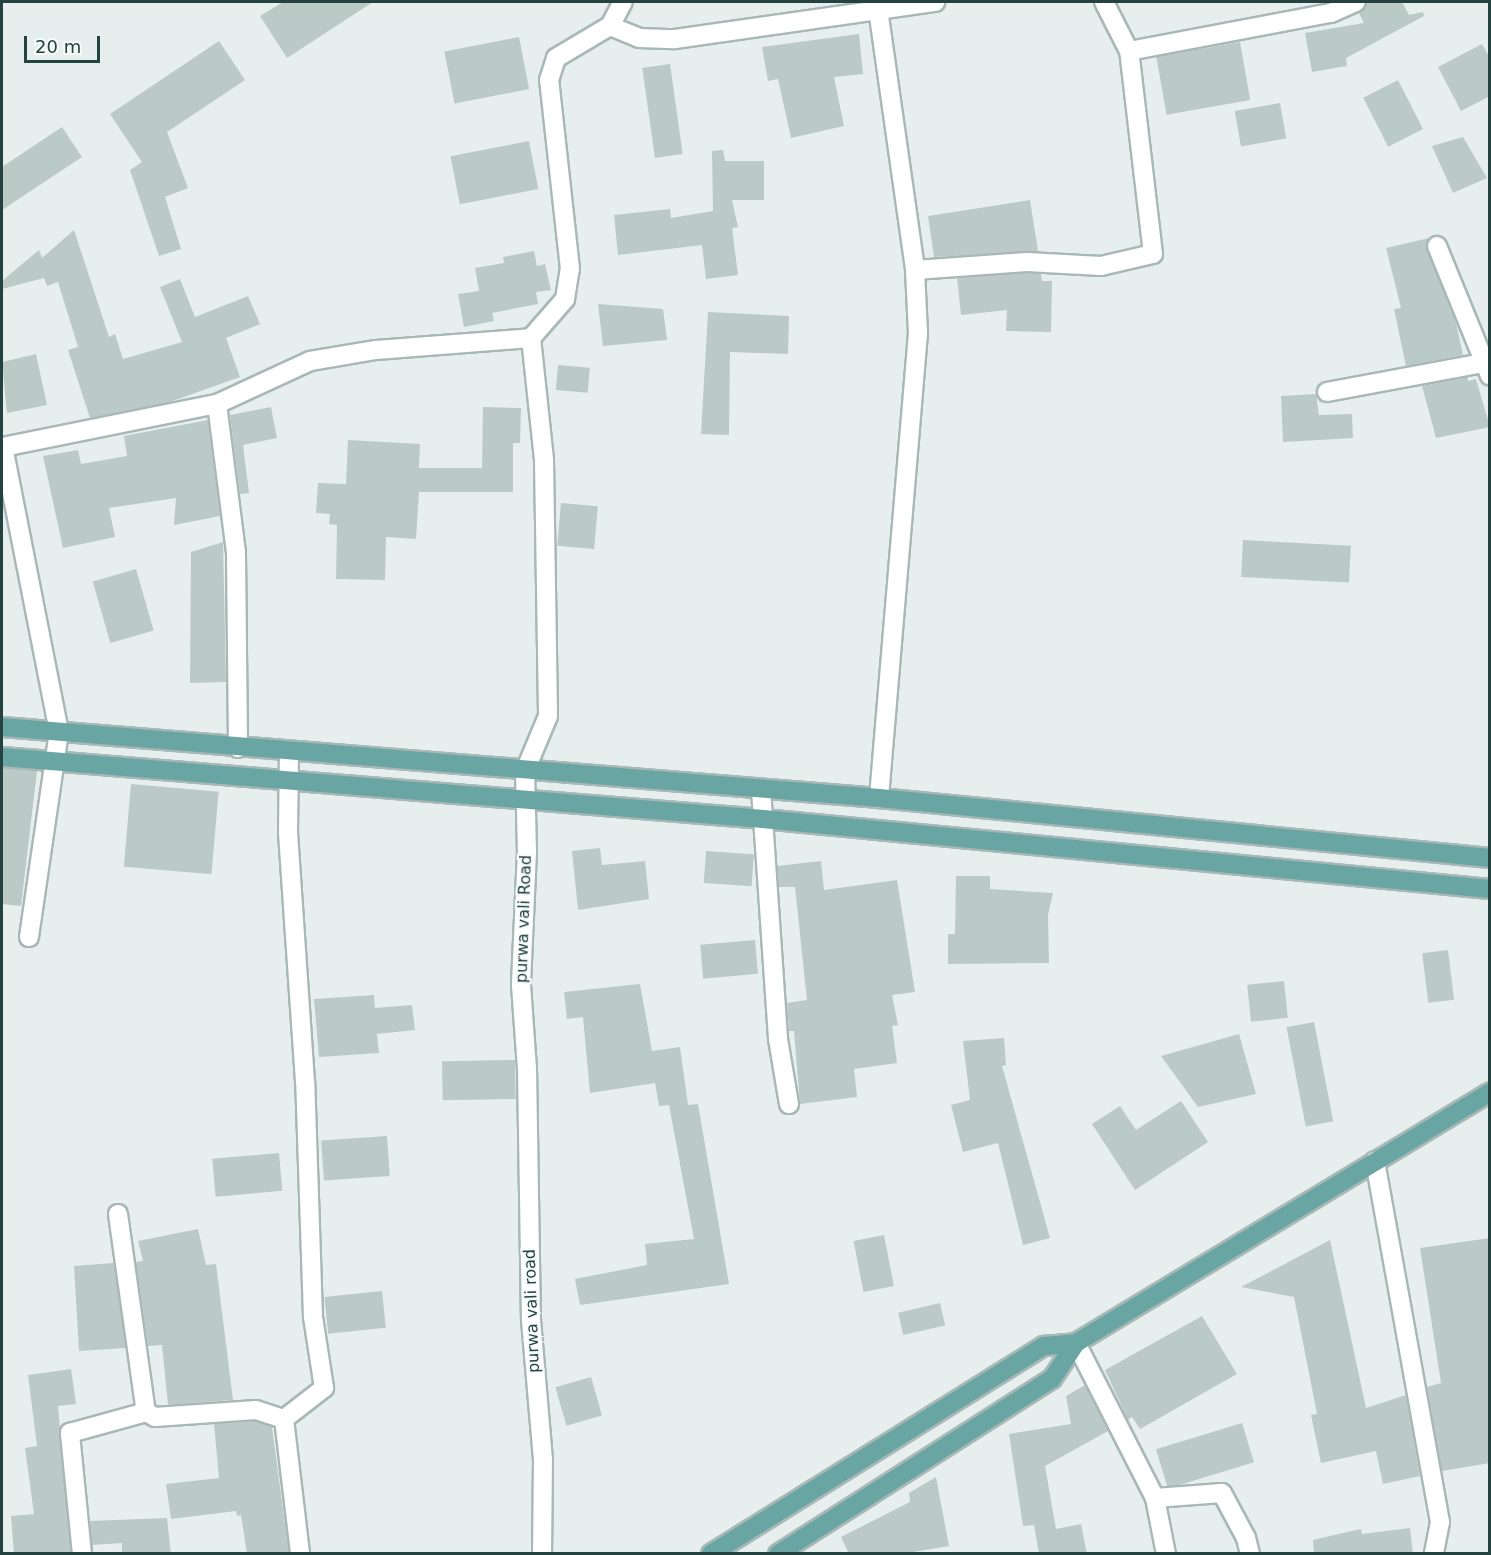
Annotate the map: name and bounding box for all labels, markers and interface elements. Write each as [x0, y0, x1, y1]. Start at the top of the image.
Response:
scale bar [27, 24, 104, 62]
text: 20 m [35, 36, 81, 57]
street label: purwa vali Road [512, 855, 536, 983]
street label: purwa vali road [520, 1249, 544, 1373]

